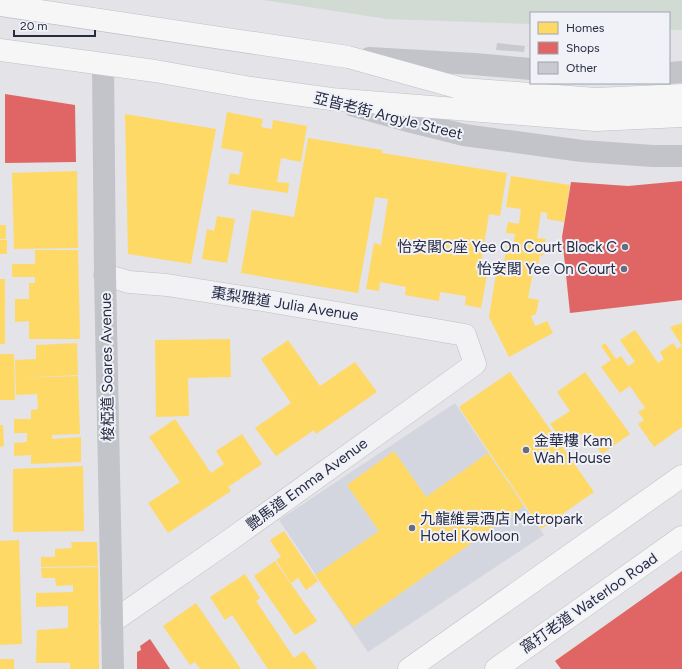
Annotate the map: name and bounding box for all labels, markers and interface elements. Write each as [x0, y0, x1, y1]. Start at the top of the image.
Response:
scale bar [14, 12, 95, 38]
legend [530, 12, 670, 84]
text: 20 m [20, 19, 48, 33]
text: Homes [566, 21, 605, 35]
text: Shops [566, 41, 600, 55]
text: Other [566, 61, 597, 75]
street label: 亞皆老街 Argyle Street [312, 89, 465, 143]
place label: 怡安閣C座 Yee On Court Block C [397, 238, 617, 256]
marker: 怡安閣C座 Yee On Court Block C [620, 242, 630, 252]
place label: 怡安閣 Yee On Court [477, 260, 616, 278]
marker: 怡安閣 Yee On Court [619, 264, 629, 274]
street label: 棗梨雅道 Julia Avenue [210, 283, 360, 325]
street label: 梭椏道 Soares Avenue [97, 292, 117, 442]
place label: 金華樓 Kam Wah House [534, 432, 612, 467]
street label: 艷馬道 Emma Avenue [243, 434, 371, 534]
marker: 金華樓 Kam Wah House [521, 445, 531, 455]
place label: 九龍維景酒店 Metropark Hotel Kowloon [420, 510, 584, 545]
marker: 九龍維景酒店 Metropark Hotel Kowloon [407, 523, 417, 533]
street label: 窩打老道 Waterloo Road [517, 549, 661, 657]

